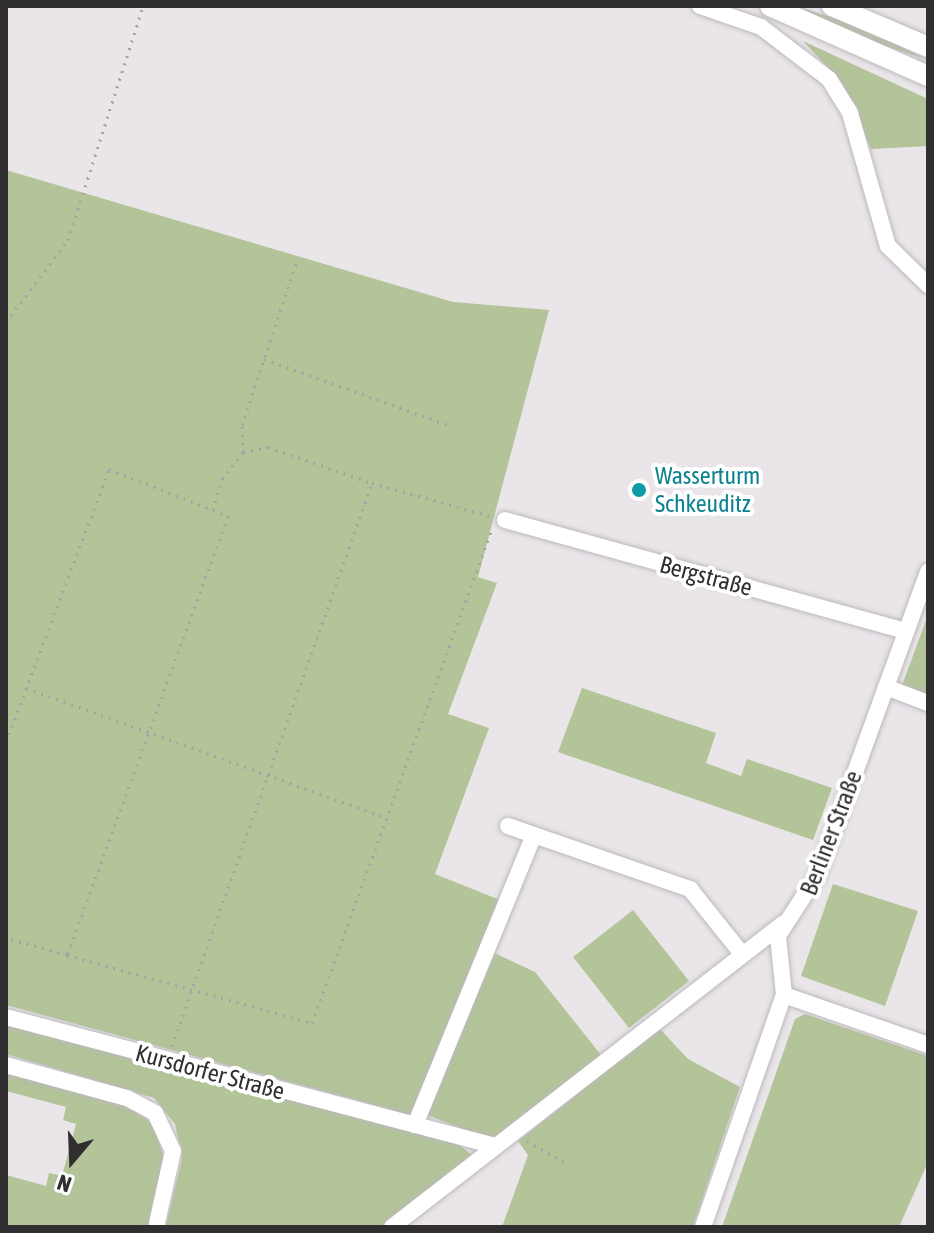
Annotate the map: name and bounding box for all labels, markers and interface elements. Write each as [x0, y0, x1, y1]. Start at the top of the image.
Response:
place label: Wasserturm Schkeuditz [655, 462, 760, 518]
marker: Wasserturm Schkeuditz [630, 481, 648, 499]
street label: Bergstraße [657, 550, 755, 602]
street label: Berliner Straße [794, 767, 868, 899]
street label: Kursdorfer Straße [132, 1038, 288, 1106]
north arrow [32, 1121, 112, 1201]
text: N [54, 1169, 75, 1198]

